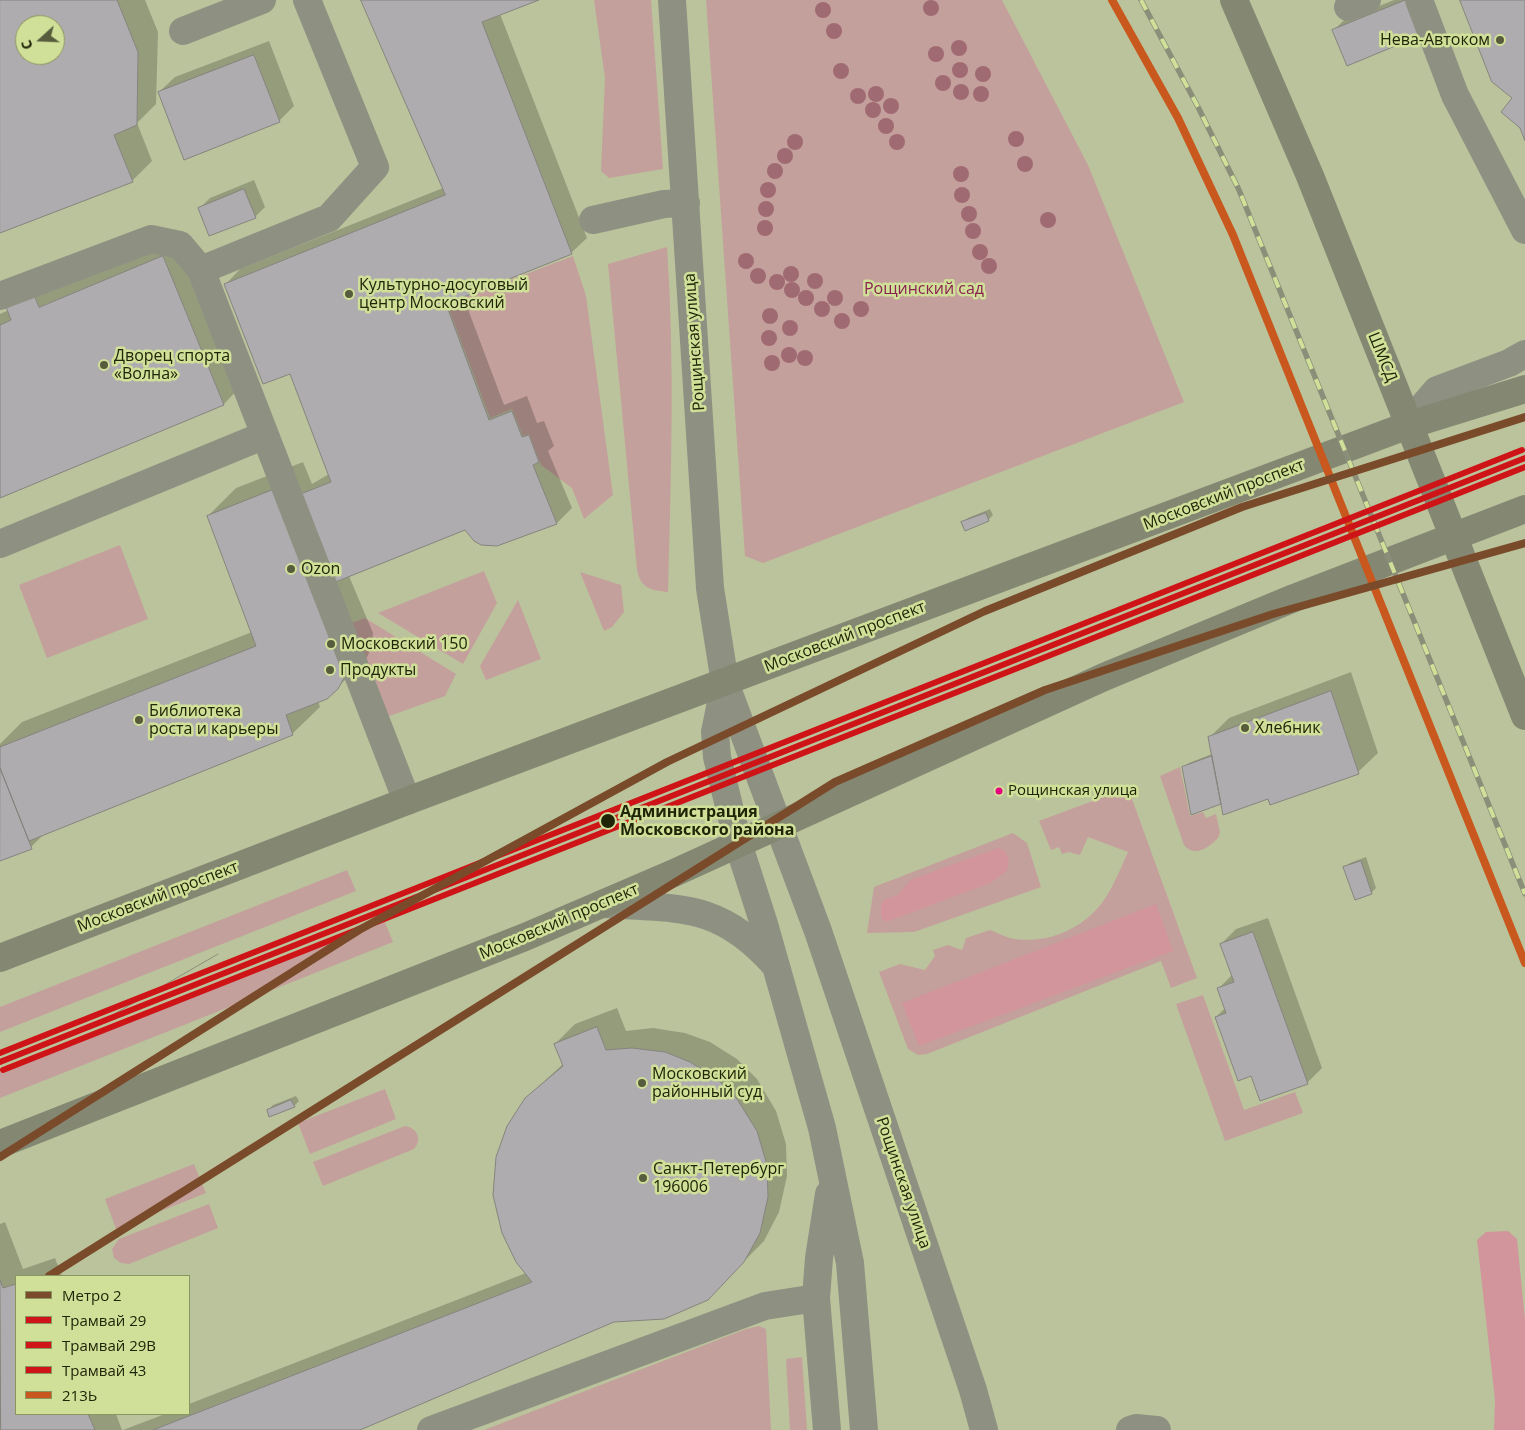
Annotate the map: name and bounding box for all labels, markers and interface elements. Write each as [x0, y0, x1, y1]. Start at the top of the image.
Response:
north arrow [15, 15, 65, 65]
place label: Нева-Автоком [1380, 30, 1490, 50]
marker: Нева-Автоком [1494, 34, 1506, 46]
text: С [16, 38, 37, 52]
street label: Рощинская улица [681, 273, 709, 411]
place label: Культурно-досуговый центр Московский [359, 275, 528, 313]
park label: Рощинский сад [864, 279, 984, 299]
marker: Культурно-досуговый центр Московский [343, 288, 355, 300]
street label: ШМСД [1363, 329, 1401, 385]
place label: Дворец спорта «Волна» [114, 346, 230, 384]
marker: Дворец спорта «Волна» [98, 359, 110, 371]
street label: Московский проспект [1141, 455, 1307, 535]
place label: Ozon [301, 559, 340, 579]
marker: Ozon [285, 563, 297, 575]
street label: Московский проспект [762, 597, 928, 677]
place label: Московский 150 [341, 634, 468, 654]
marker: Московский 150 [325, 638, 337, 650]
place label: Продукты [340, 660, 416, 680]
marker: Продукты [324, 664, 336, 676]
place label: Библиотека роста и карьеры [149, 701, 278, 739]
marker: Библиотека роста и карьеры [133, 714, 145, 726]
place label: Хлебник [1255, 718, 1320, 738]
marker: Хлебник [1239, 722, 1251, 734]
place label: Рощинская улица [1008, 782, 1137, 800]
marker: Рощинская улица [994, 786, 1004, 796]
place label: Администрация Московского района [620, 802, 794, 840]
marker: Администрация Московского района [599, 812, 617, 830]
street label: Московский проспект [75, 857, 241, 937]
street label: Московский проспект [477, 880, 641, 964]
place label: Московский районный суд [652, 1064, 762, 1102]
marker: Московский районный суд [636, 1077, 648, 1089]
street label: Рощинская улица [871, 1115, 935, 1251]
place label: Санкт-Петербург 196006 [653, 1159, 784, 1197]
marker: Санкт-Петербург 196006 [637, 1172, 649, 1184]
legend [15, 1275, 190, 1415]
text: Метро 2 [62, 1285, 122, 1305]
text: Трамвай 29 [62, 1310, 146, 1330]
text: Трамвай 29В [62, 1335, 156, 1355]
text: Трамвай 43 [62, 1360, 146, 1380]
text: 213Ь [62, 1385, 97, 1405]

